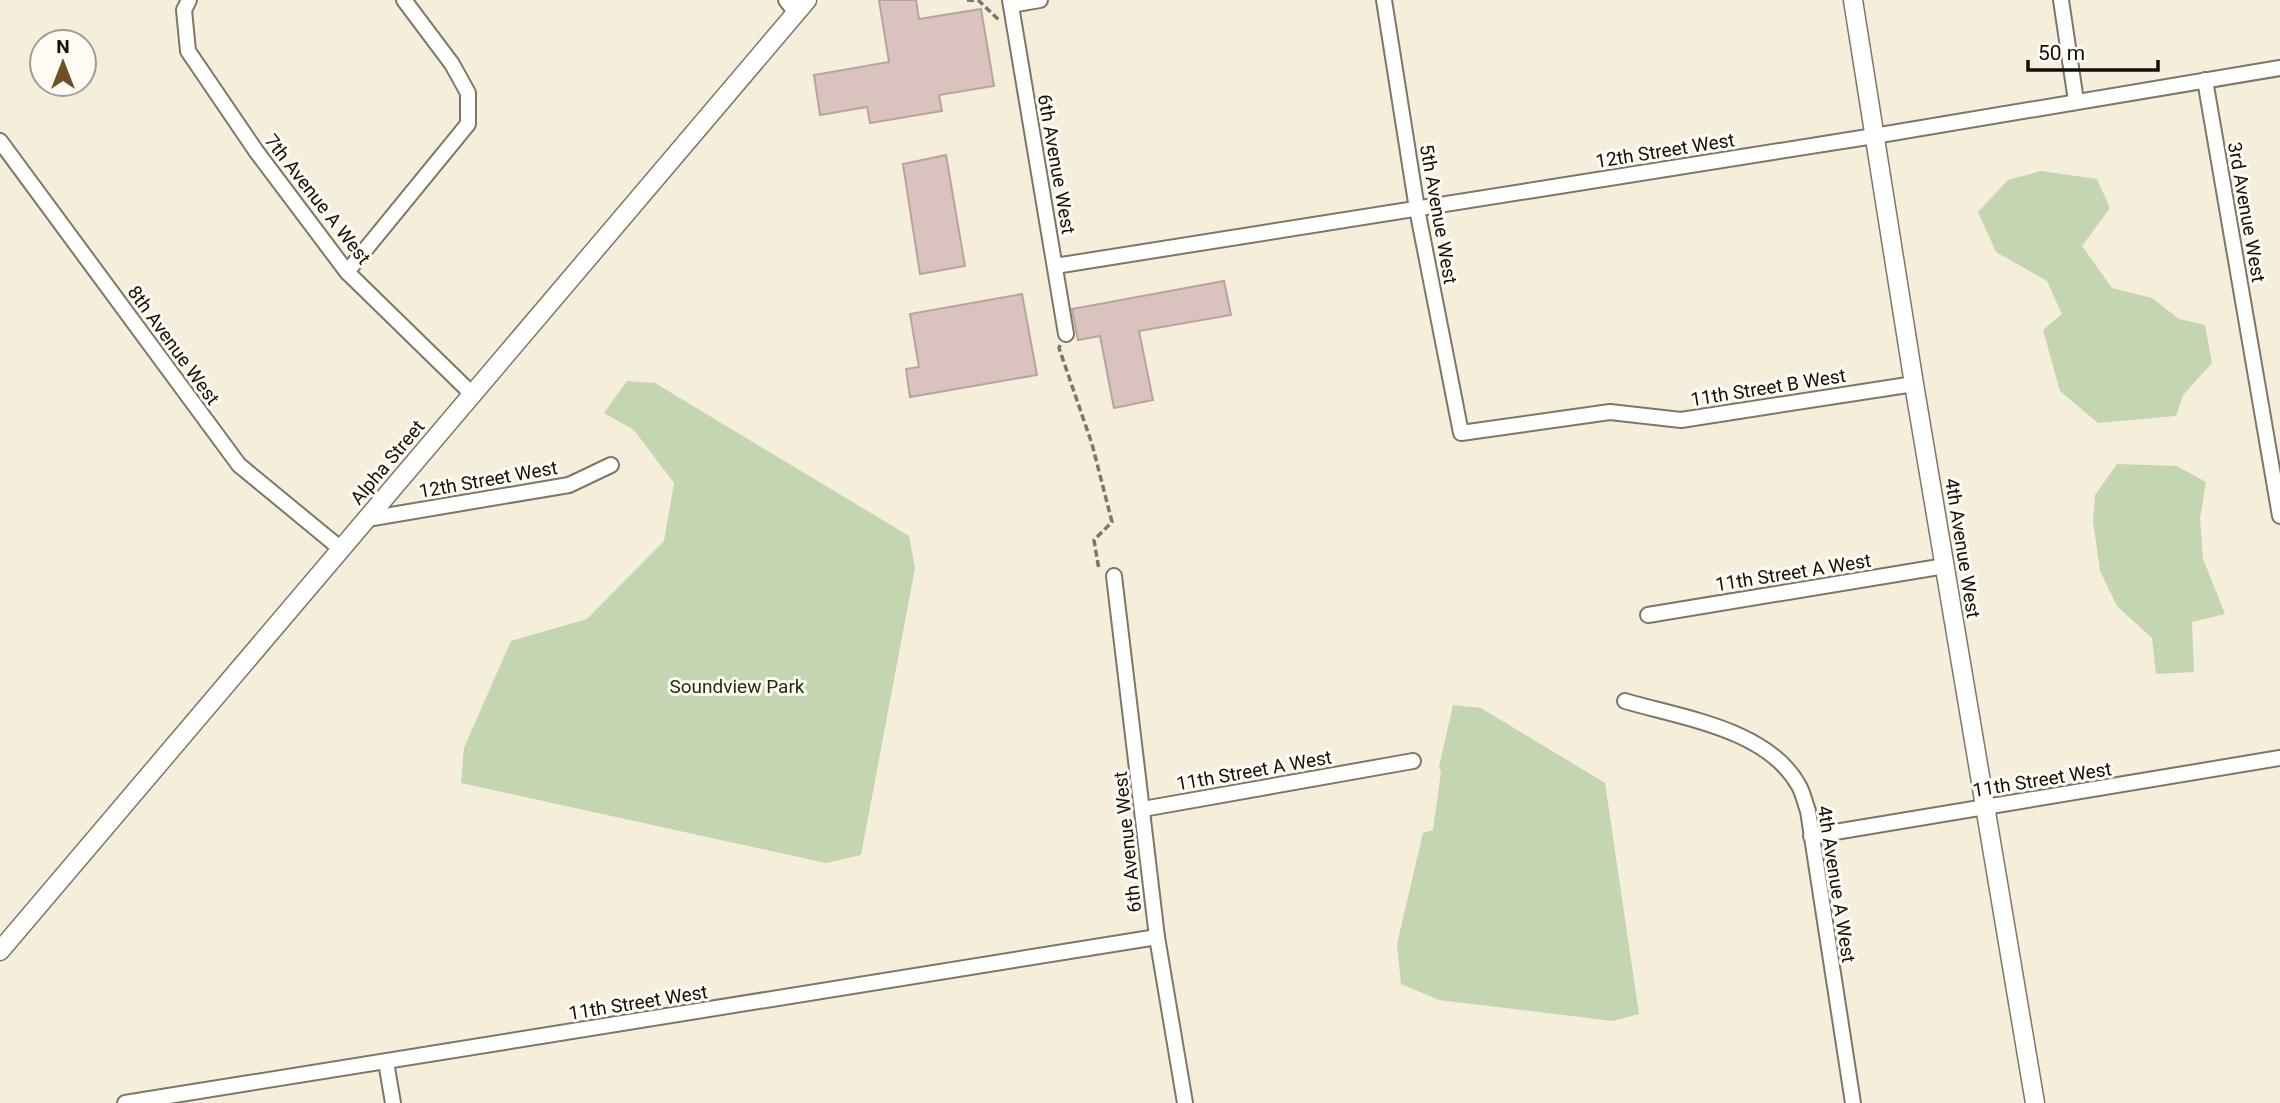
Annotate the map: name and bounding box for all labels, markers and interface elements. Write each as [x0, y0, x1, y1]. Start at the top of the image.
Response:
north arrow [28, 28, 98, 98]
scale bar [2028, 28, 2158, 72]
text: N [56, 35, 70, 58]
text: 50 m [2038, 41, 2085, 65]
street label: 6th Avenue West [1033, 92, 1080, 236]
street label: 12th Street West [1594, 128, 1736, 173]
street label: 7th Avenue A West [260, 130, 376, 269]
street label: 3rd Avenue West [2223, 140, 2270, 284]
street label: 5th Avenue West [1415, 142, 1462, 286]
street label: 8th Avenue West [123, 281, 225, 409]
street label: 11th Street B West [1689, 364, 1847, 411]
street label: Alpha Street [345, 415, 429, 509]
street label: 12th Street West [417, 456, 559, 503]
street label: 4th Avenue West [1940, 476, 1985, 620]
street label: 11th Street A West [1714, 549, 1873, 596]
park label: Soundview Park [670, 675, 805, 698]
street label: 11th Street A West [1175, 746, 1334, 795]
street label: 11th Street West [1971, 757, 2113, 802]
street label: 6th Avenue West [1109, 770, 1146, 914]
street label: 4th Avenue A West [1813, 804, 1860, 964]
street label: 11th Street West [567, 980, 709, 1025]

